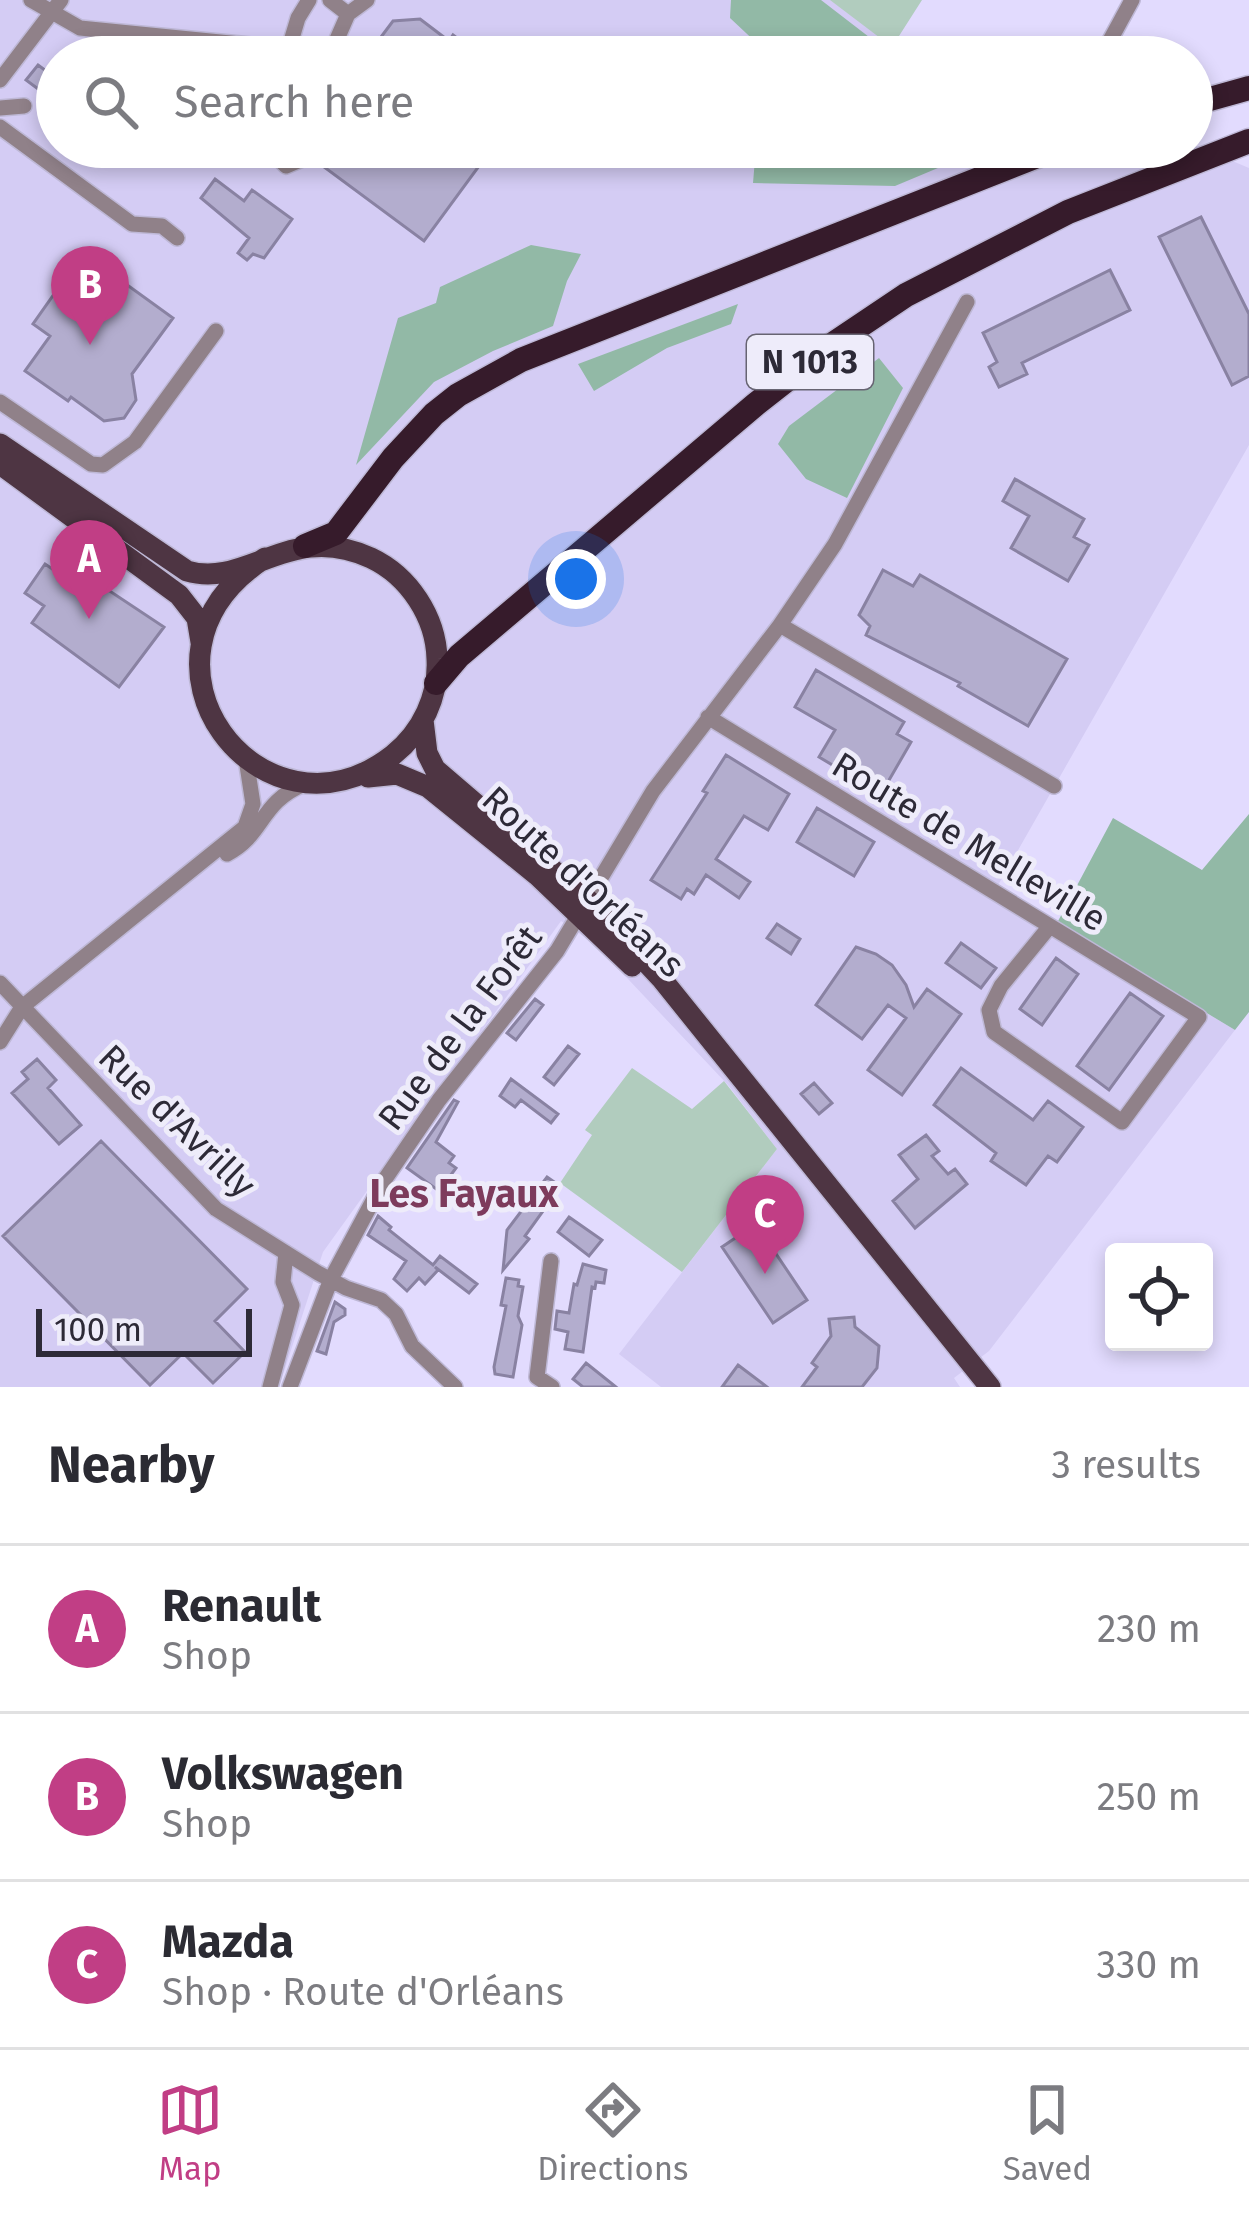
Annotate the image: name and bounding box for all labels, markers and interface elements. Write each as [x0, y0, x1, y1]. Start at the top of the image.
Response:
search box [36, 36, 1213, 168]
icon: search [78, 69, 144, 135]
text: Search here [174, 75, 414, 129]
pin: B [51, 246, 129, 345]
road number: N 1013 [747, 335, 873, 389]
pin: A [50, 520, 128, 619]
your location [546, 549, 606, 609]
street label: Route de Melleville [824, 743, 1114, 941]
street label: Route d'Orléans [473, 777, 693, 987]
street label: Rue de la Forêt [369, 917, 551, 1139]
street label: Rue d'Avrilly [89, 1035, 265, 1207]
district label: Les Fayaux [369, 1171, 560, 1217]
pin: C [726, 1175, 804, 1274]
map controls [1105, 1243, 1213, 1351]
button: locate [1105, 1243, 1213, 1351]
scale bar [36, 1303, 252, 1356]
text: 100 m [54, 1310, 142, 1350]
text: Nearby [48, 1434, 214, 1496]
text: 3 results [1051, 1442, 1201, 1488]
text: Renault [162, 1579, 321, 1633]
text: A [75, 1606, 99, 1652]
text: 230 m [1097, 1606, 1201, 1652]
text: Shop [162, 1633, 252, 1679]
text: Volkswagen [162, 1747, 404, 1801]
text: B [75, 1774, 99, 1820]
text: 250 m [1097, 1774, 1201, 1820]
text: Shop [162, 1801, 252, 1847]
text: Mazda [162, 1915, 294, 1969]
text: C [76, 1942, 98, 1988]
text: 330 m [1097, 1942, 1201, 1988]
text: Shop · Route d'Orléans [162, 1969, 564, 2015]
tab: Map [157, 2077, 223, 2189]
tab: Directions [537, 2077, 689, 2189]
tab: Saved [1003, 2077, 1092, 2189]

